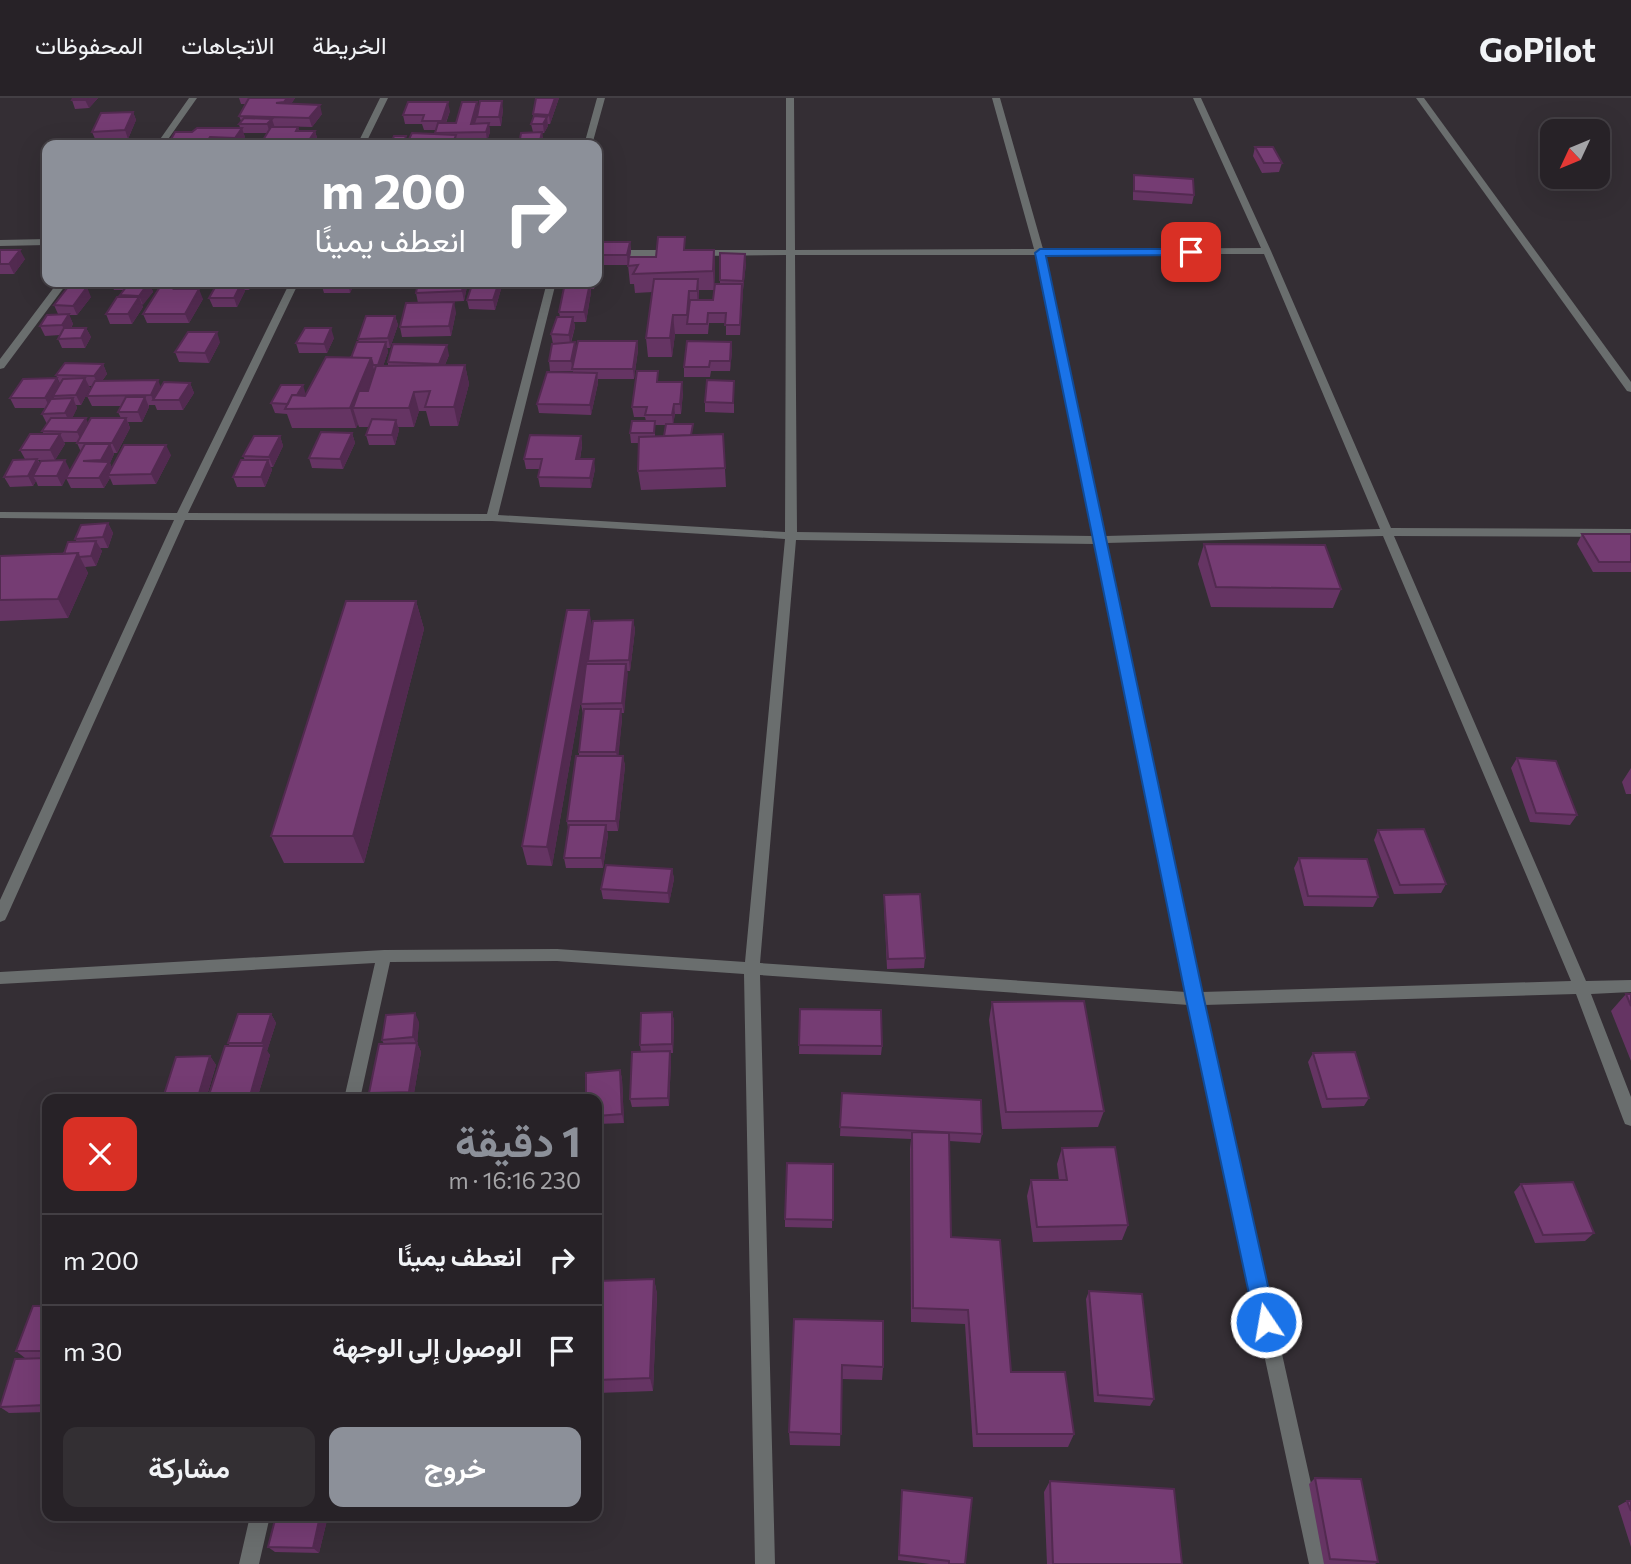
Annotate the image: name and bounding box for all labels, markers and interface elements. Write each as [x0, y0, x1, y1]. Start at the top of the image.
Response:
text: GoPilot [1479, 28, 1596, 69]
text: المحفوظات [35, 30, 143, 59]
text: الاتجاهات [181, 30, 274, 59]
text: الخريطة [312, 30, 387, 59]
north arrow [1540, 119, 1610, 189]
map controls [1540, 119, 1610, 189]
text: 200 m [321, 159, 466, 219]
icon: right [490, 168, 581, 259]
text: انعطف يمينًا [315, 219, 466, 259]
pin [1161, 222, 1221, 282]
icon: arrive [1172, 233, 1210, 271]
text: 1 دقيقة [455, 1114, 581, 1166]
button: close [63, 1117, 137, 1191]
text: 230 m · 16:16 [448, 1166, 581, 1194]
text: انعطف يمينًا [397, 1240, 522, 1271]
icon: right [543, 1241, 581, 1279]
text: 200 m [63, 1244, 139, 1275]
position arrow [1229, 1285, 1303, 1359]
text: الوصول إلى الوجهة [332, 1331, 522, 1362]
icon: arrive [543, 1332, 581, 1370]
text: 30 m [63, 1335, 122, 1366]
button: مشاركة [63, 1427, 315, 1507]
button: خروج [329, 1427, 581, 1507]

